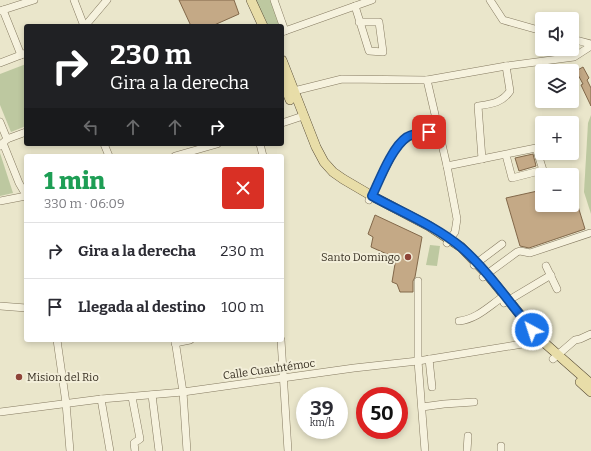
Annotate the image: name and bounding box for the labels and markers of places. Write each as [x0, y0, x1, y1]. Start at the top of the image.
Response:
pin [412, 115, 446, 149]
place label: Santo Domingo [321, 251, 400, 264]
marker: Santo Domingo [403, 252, 413, 262]
place label: Mision del Rio [27, 371, 99, 384]
marker: Mision del Rio [14, 372, 24, 382]

